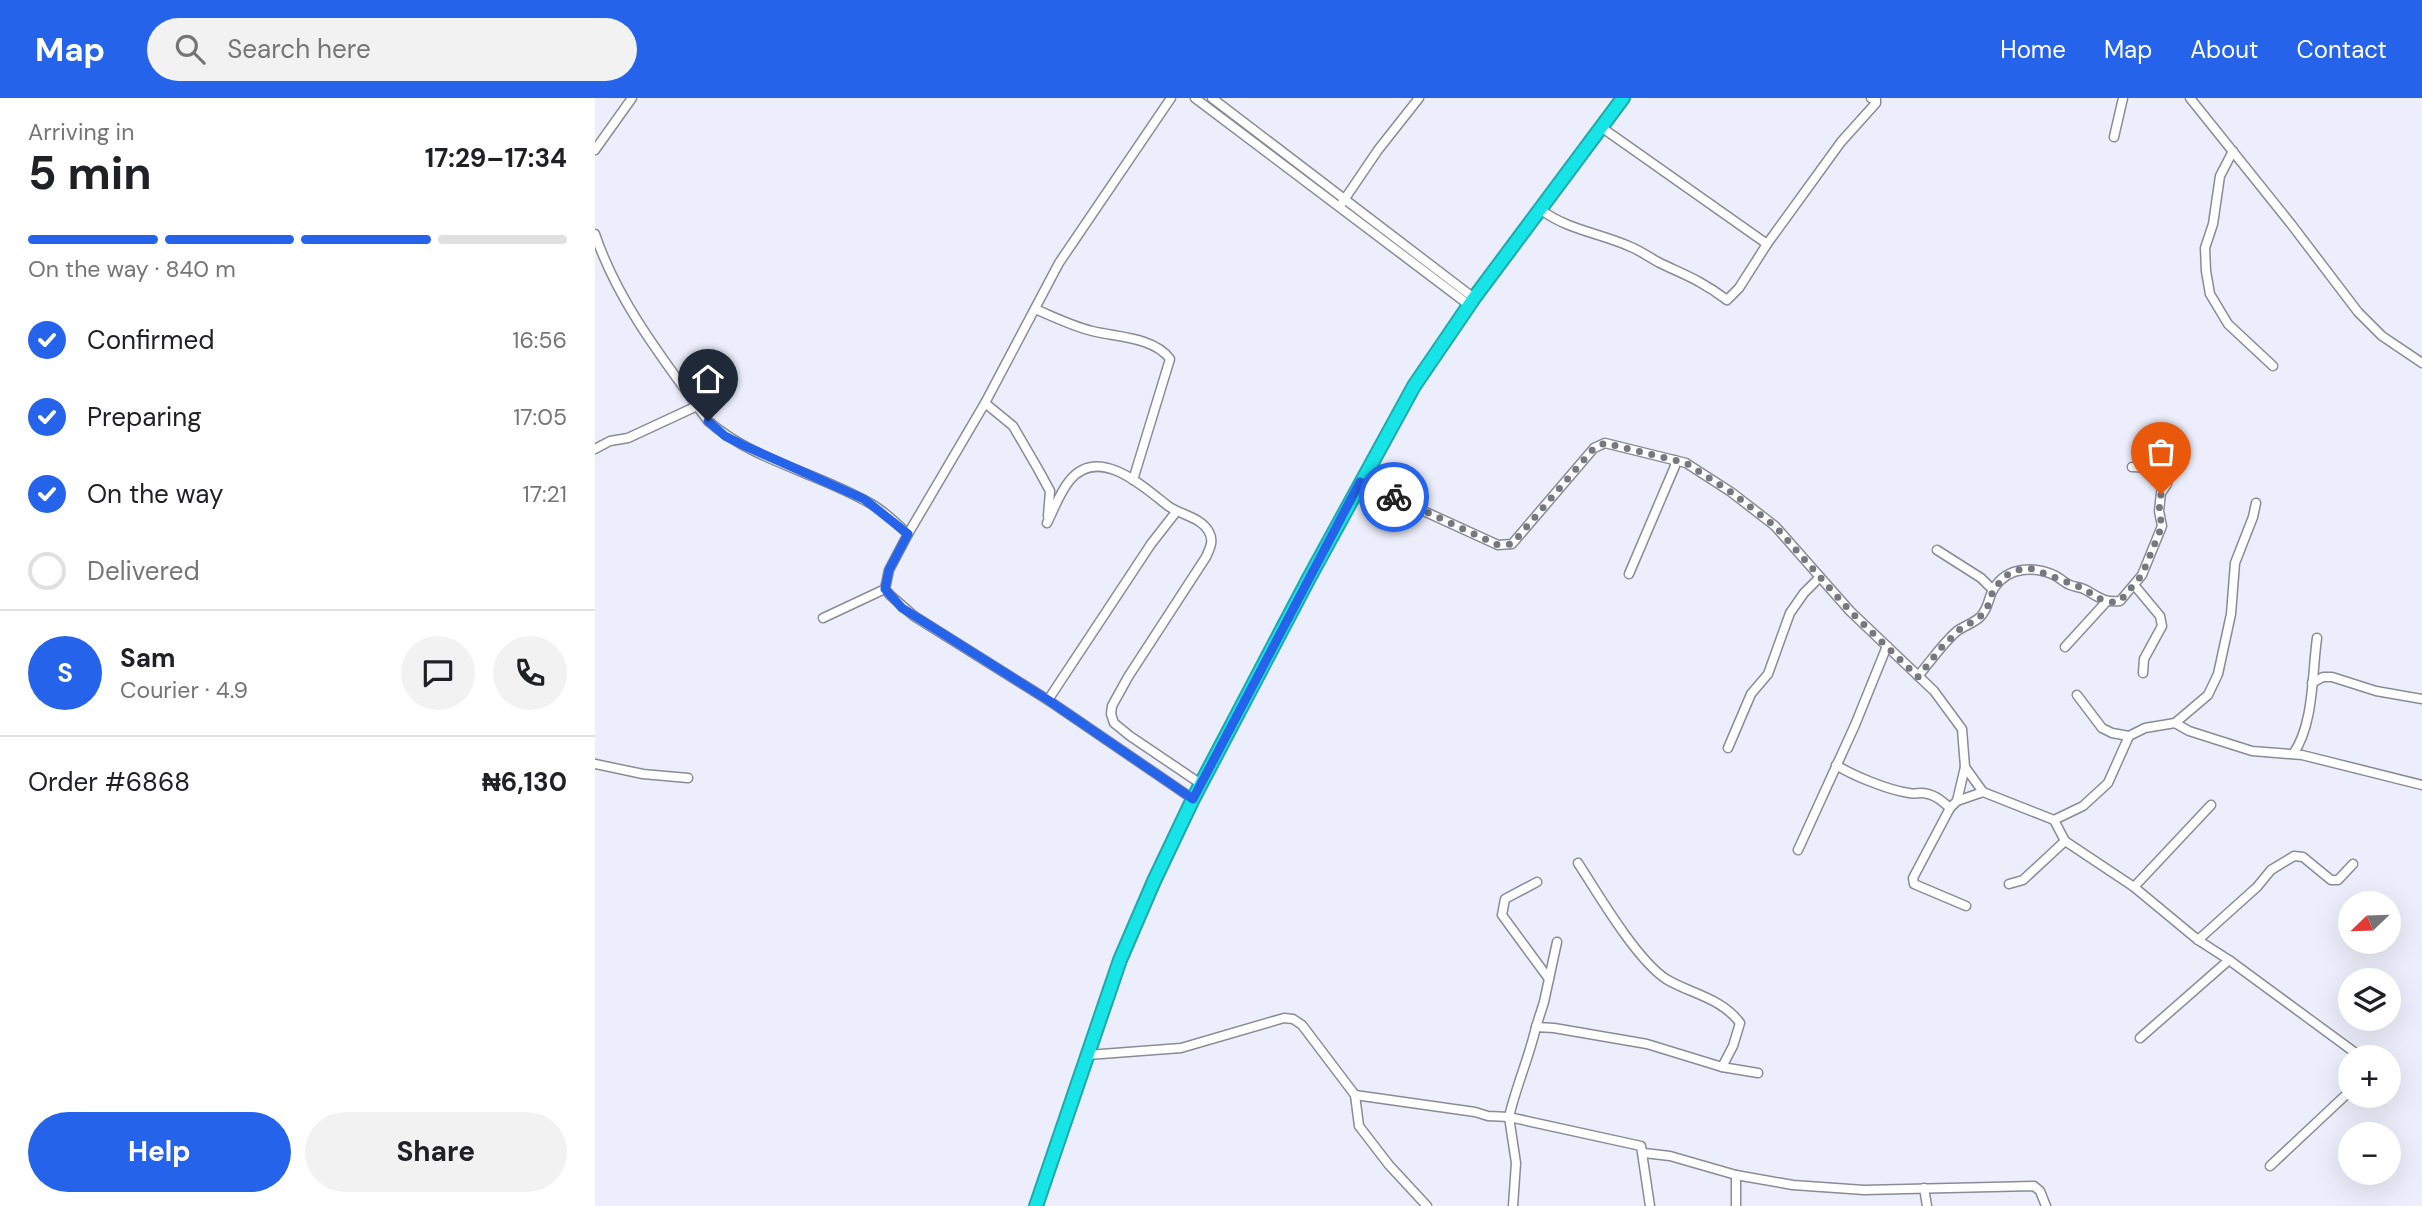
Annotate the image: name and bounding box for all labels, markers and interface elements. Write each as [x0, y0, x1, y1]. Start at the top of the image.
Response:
search box [147, 18, 637, 81]
text: Map [35, 28, 105, 71]
icon: search [171, 30, 209, 68]
text: Search here [227, 32, 371, 66]
text: Home [2000, 34, 2066, 65]
text: Map [2104, 34, 2152, 65]
text: About [2190, 34, 2259, 65]
text: Contact [2297, 34, 2387, 65]
text: Arriving in [28, 117, 134, 147]
text: 17:29–17:34 [425, 141, 567, 175]
text: 5 min [28, 143, 152, 203]
text: On the way · 840 m [28, 254, 236, 284]
icon: check [28, 321, 66, 359]
text: Confirmed [87, 323, 214, 357]
text: 16:56 [512, 325, 567, 355]
pin [678, 349, 738, 421]
icon: home [689, 360, 727, 398]
icon: check [28, 398, 66, 436]
text: Preparing [87, 400, 202, 434]
text: 17:05 [513, 402, 567, 432]
pin [2131, 422, 2191, 494]
icon: bag [2142, 433, 2180, 471]
courier [1359, 462, 1429, 532]
icon: check [28, 475, 66, 513]
text: On the way [87, 477, 223, 511]
icon: bike [1375, 478, 1413, 516]
text: 17:21 [522, 479, 567, 509]
text: Delivered [87, 554, 200, 588]
button: chat [401, 636, 475, 710]
button: phone [493, 636, 567, 710]
text: Sam [120, 641, 175, 675]
text: S [57, 656, 73, 690]
text: Courier · 4.9 [120, 675, 248, 705]
text: Order #6868 [28, 765, 190, 799]
text: ₦6,130 [482, 765, 567, 799]
north arrow [2338, 891, 2401, 954]
map controls [2338, 891, 2401, 1185]
button: layers [2338, 968, 2401, 1031]
button: + [2338, 1045, 2401, 1108]
button: Help [28, 1112, 291, 1192]
button: Share [305, 1112, 567, 1192]
button: − [2338, 1122, 2401, 1185]

